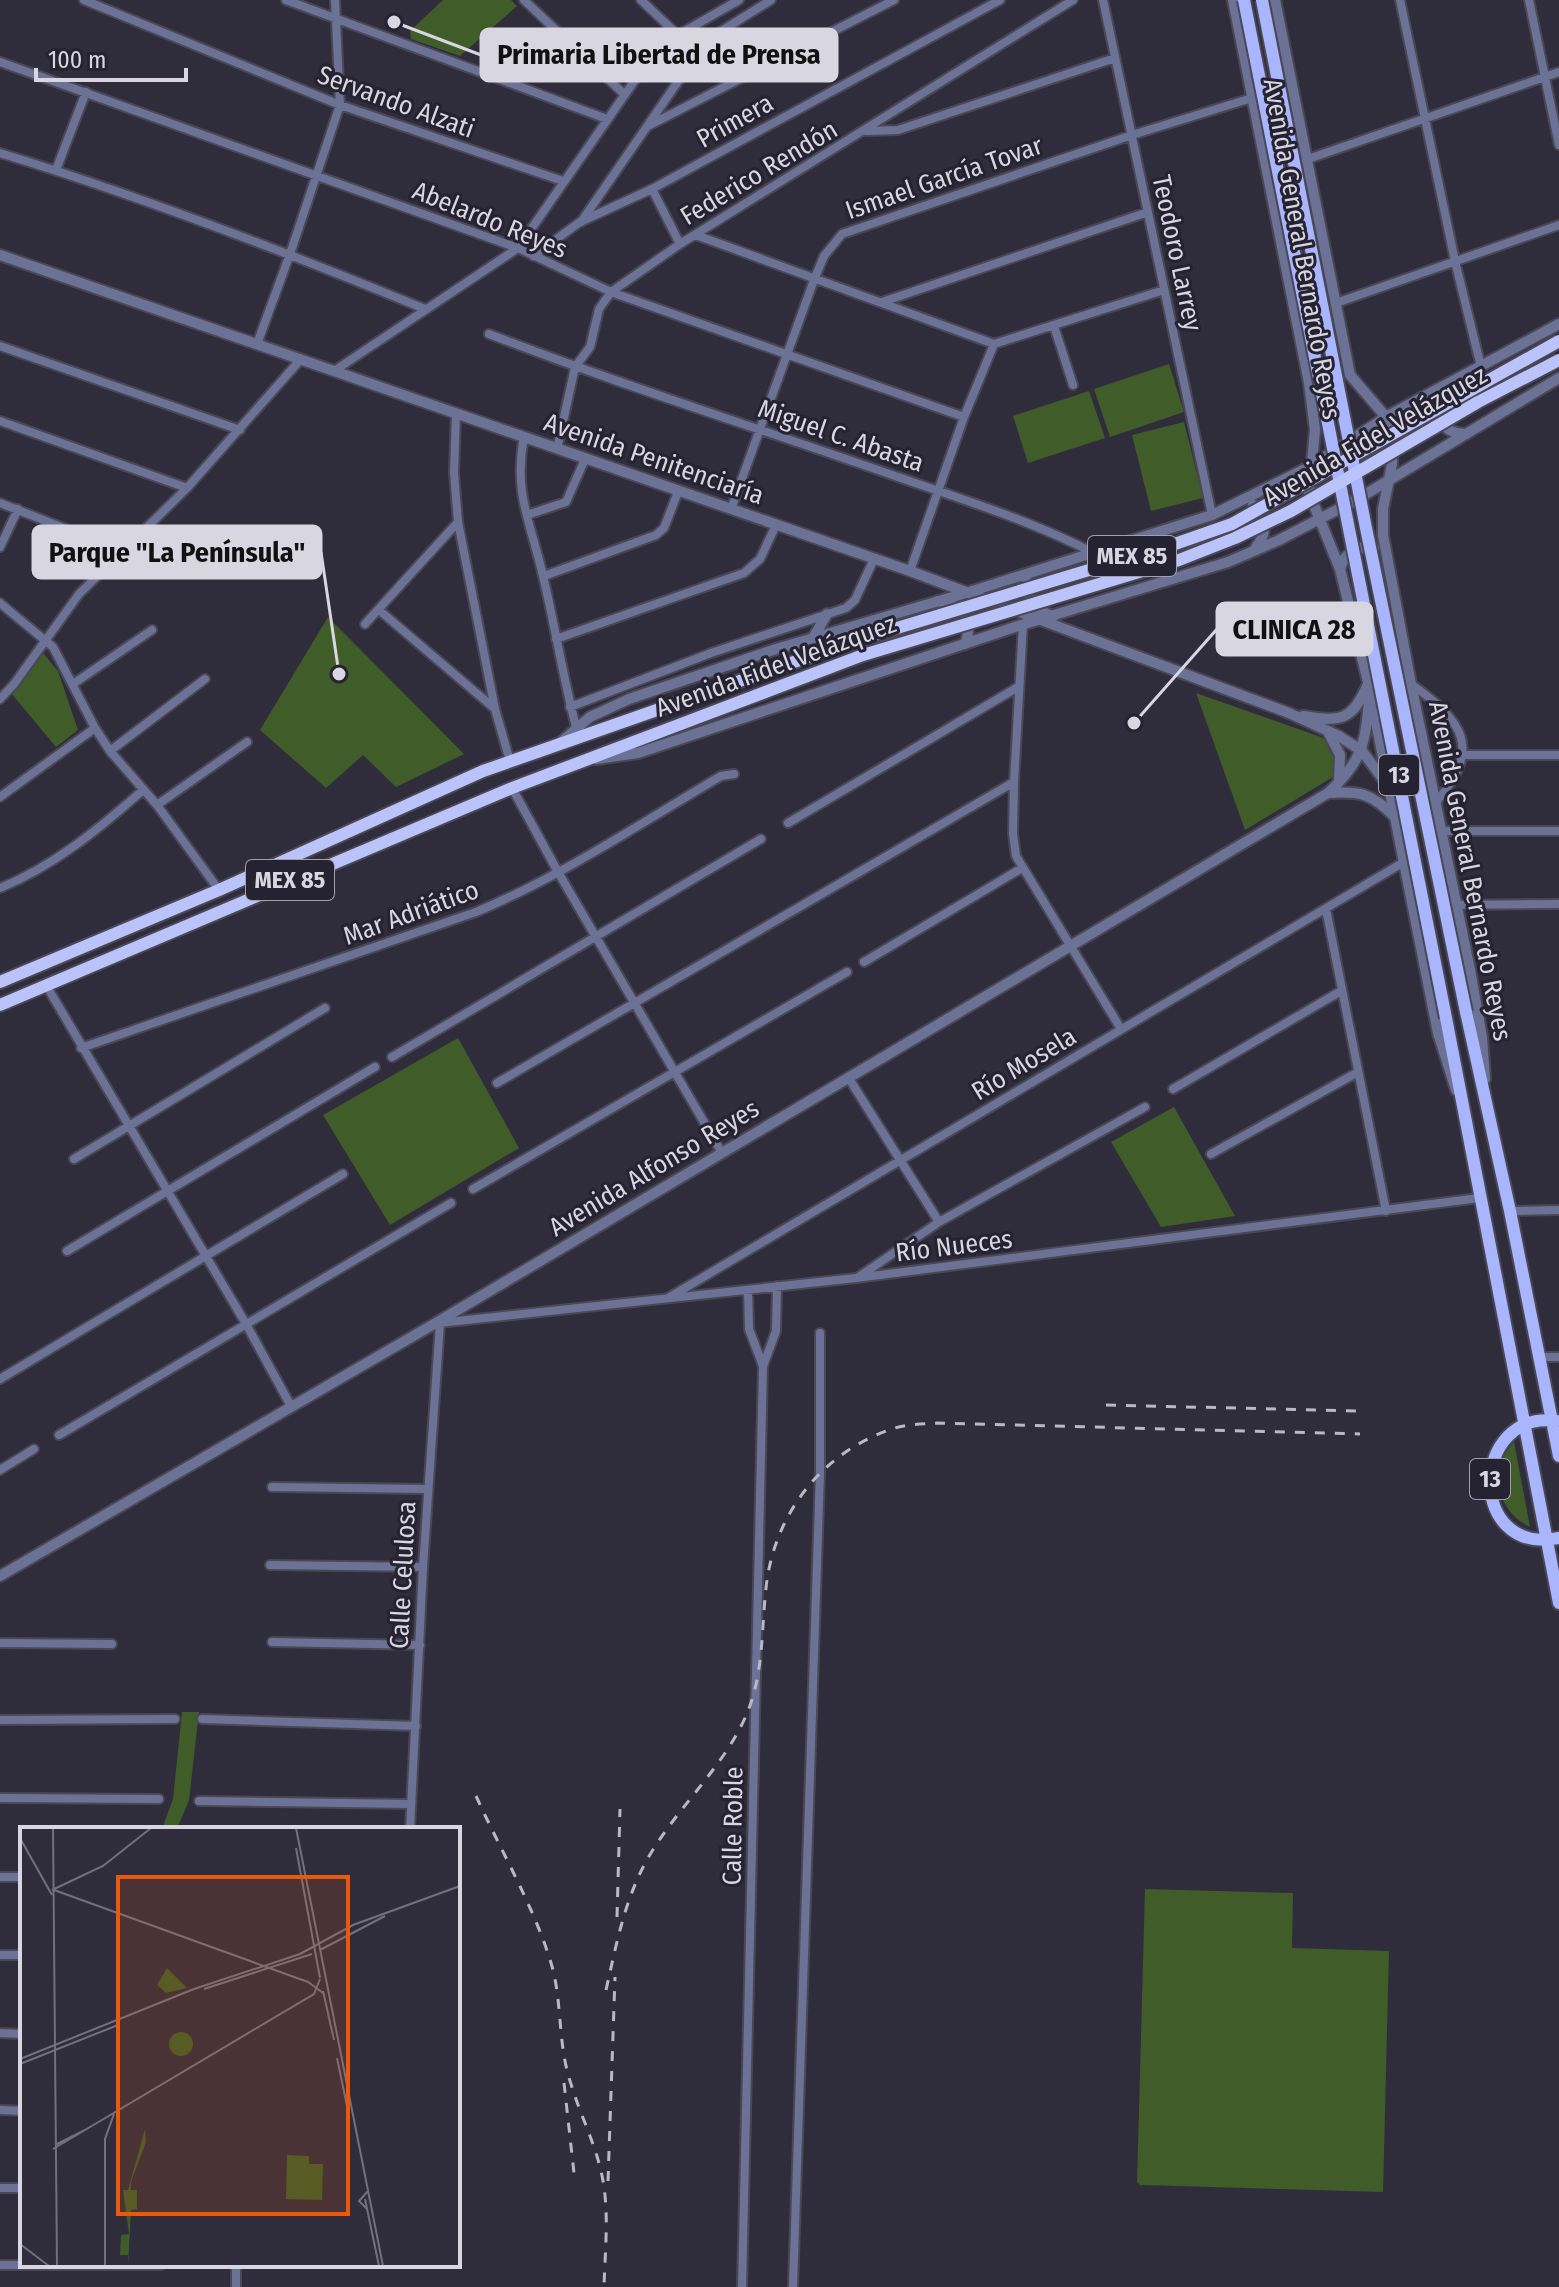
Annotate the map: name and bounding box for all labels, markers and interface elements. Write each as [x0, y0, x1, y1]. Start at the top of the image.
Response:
callout: Primaria Libertad de Prensa [481, 29, 837, 81]
scale bar [36, 32, 186, 82]
text: Primaria Libertad de Prensa [497, 38, 821, 71]
text: 100 m [48, 46, 106, 74]
street label: Servando Alzati [313, 59, 479, 145]
street label: Avenida General Bernardo Reyes [1257, 76, 1347, 422]
street label: Primera [691, 87, 779, 155]
street label: Federico Rendón [675, 114, 843, 232]
street label: Ismael García Tovar [841, 130, 1047, 226]
street label: Teodoro Larrey [1145, 172, 1209, 334]
street label: Abelardo Reyes [408, 175, 572, 265]
street label: Avenida Fidel Velázquez [1258, 359, 1492, 513]
street label: Miguel C. Abasta [754, 393, 928, 479]
street label: Avenida Penitenciaría [540, 407, 768, 511]
callout: Parque "La Península" [33, 526, 321, 578]
text: Parque "La Península" [49, 536, 305, 569]
road number: MEX 85 [1088, 536, 1176, 576]
callout: CLINICA 28 [1217, 603, 1372, 655]
street label: Avenida Fidel Velázquez [652, 608, 900, 724]
text: CLINICA 28 [1233, 613, 1356, 646]
street label: Avenida General Bernardo Reyes [1422, 698, 1518, 1044]
road number: 13 [1379, 755, 1419, 795]
road number: MEX 85 [246, 860, 334, 900]
street label: Mar Adriático [339, 874, 483, 952]
street label: Río Mosela [966, 1021, 1082, 1107]
street label: Avenida Alfonso Reyes [543, 1093, 765, 1243]
street label: Río Nueces [894, 1223, 1014, 1269]
road number: 13 [1470, 1459, 1510, 1499]
street label: Calle Celulosa [384, 1500, 422, 1650]
street label: Calle Roble [716, 1766, 750, 1886]
inset map [20, 1827, 460, 2267]

